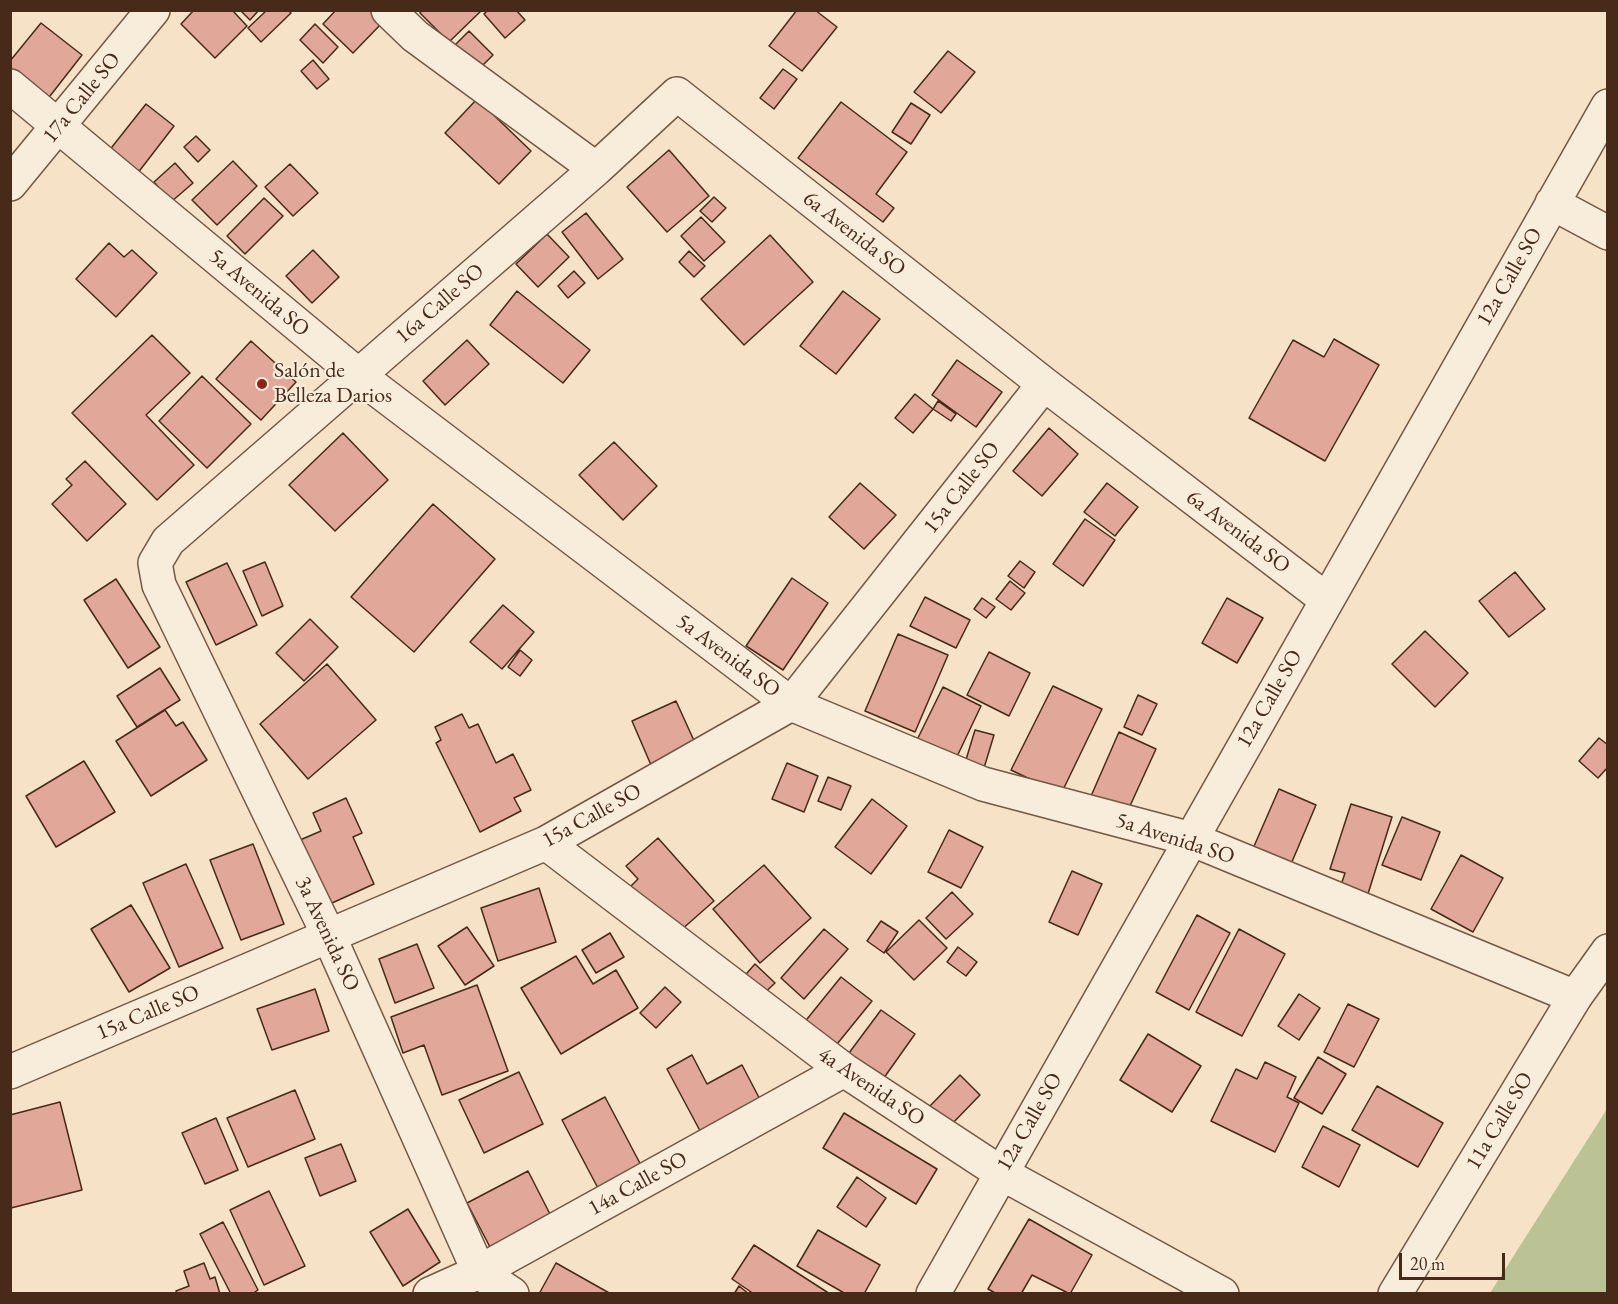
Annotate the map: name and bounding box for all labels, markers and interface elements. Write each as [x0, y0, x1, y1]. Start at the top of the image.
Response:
street label: 17a Calle SO [37, 47, 127, 149]
street label: 6a Avenida SO [797, 186, 911, 282]
street label: 12a Calle SO [1471, 223, 1549, 331]
street label: 5a Avenida SO [203, 243, 315, 343]
street label: 16a Calle SO [390, 258, 490, 350]
place label: Salón de Belleza Darios [274, 358, 392, 410]
marker: Salón de Belleza Darios [255, 377, 269, 391]
street label: 15a Calle SO [918, 437, 1006, 539]
street label: 6a Avenida SO [1181, 484, 1295, 580]
street label: 5a Avenida SO [671, 608, 785, 704]
street label: 12a Calle SO [1231, 645, 1309, 753]
street label: 15a Calle SO [538, 778, 646, 854]
street label: 5a Avenida SO [1112, 807, 1238, 871]
street label: 3a Avenida SO [289, 872, 365, 996]
street label: 15a Calle SO [93, 980, 203, 1046]
street label: 4a Avenida SO [812, 1042, 930, 1132]
street label: 11a Calle SO [1461, 1067, 1539, 1175]
street label: 12a Calle SO [991, 1068, 1069, 1176]
street label: 14a Calle SO [584, 1146, 692, 1222]
scale bar [1402, 1241, 1508, 1279]
text: 20 m [1410, 1252, 1445, 1275]

